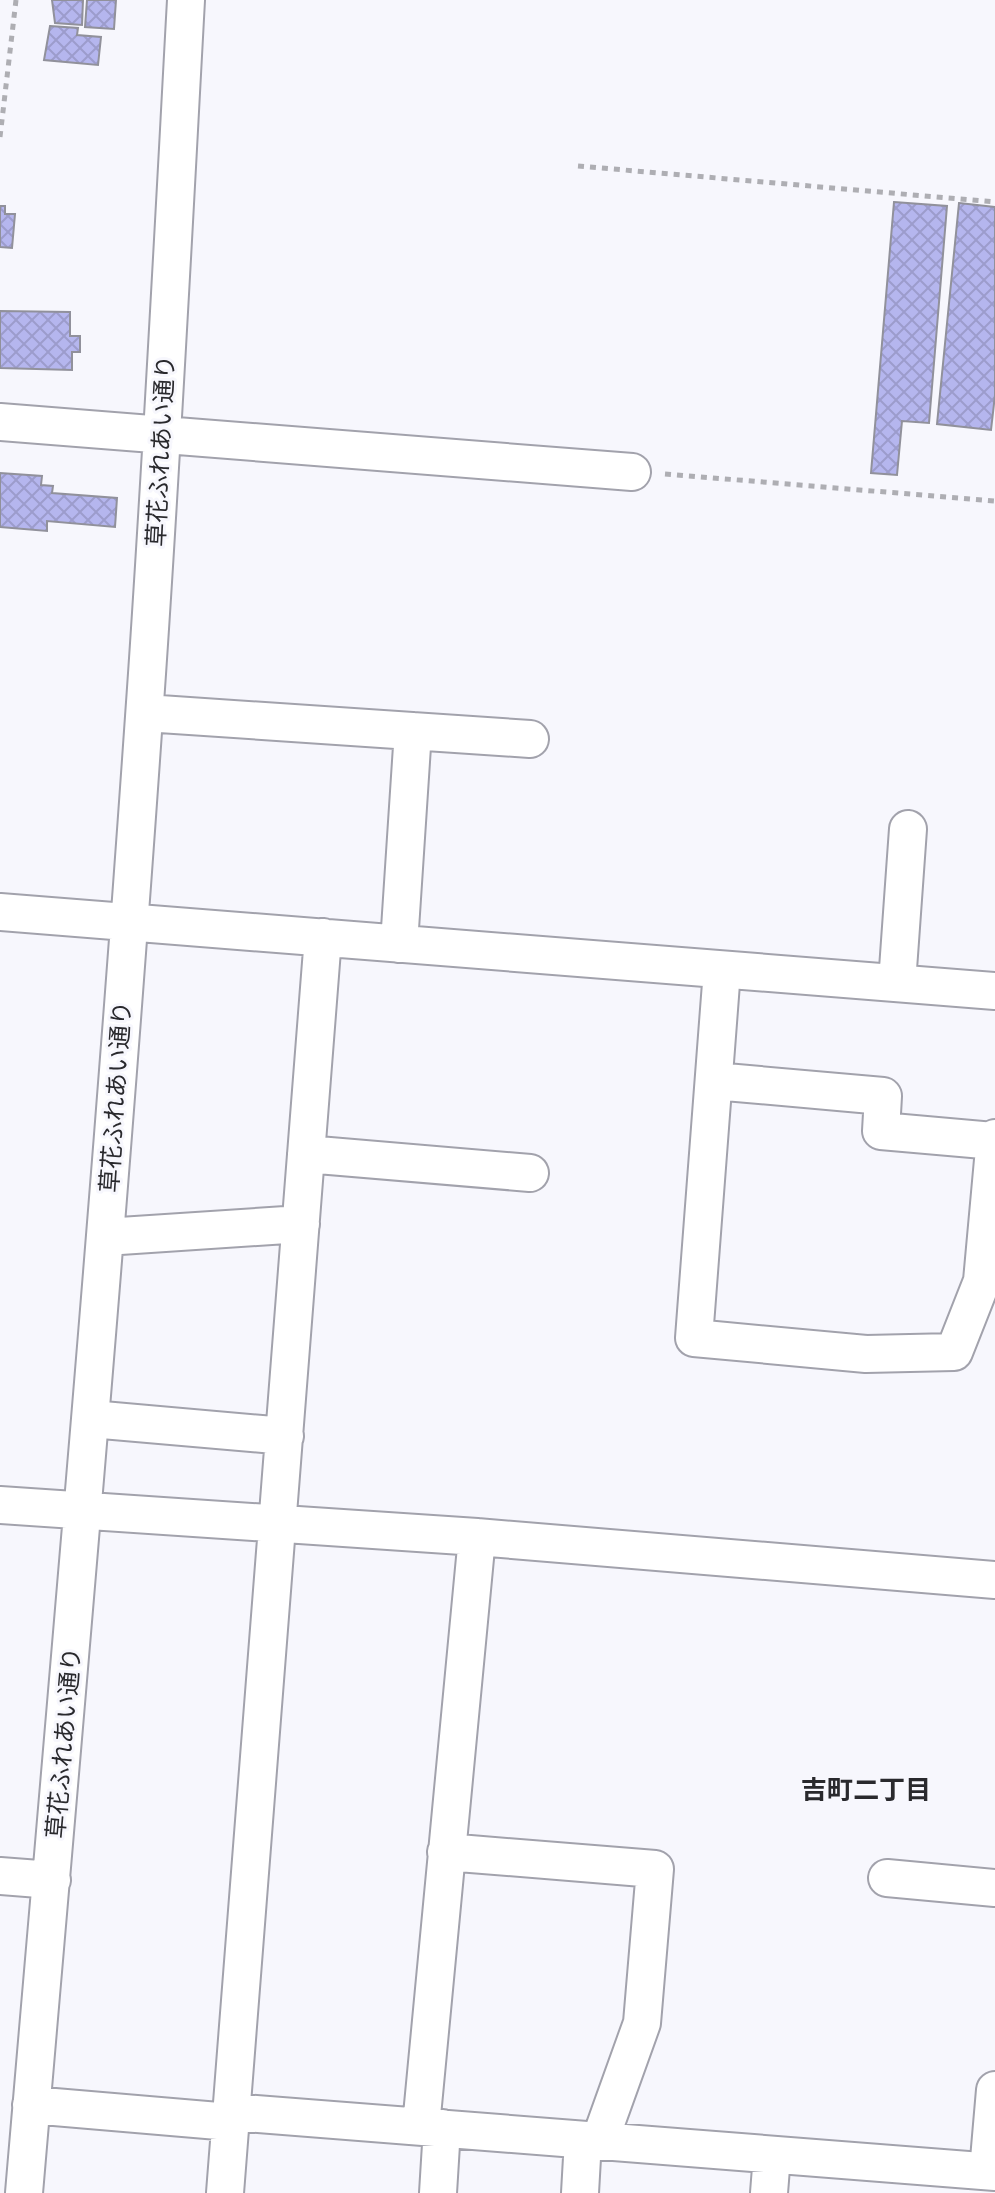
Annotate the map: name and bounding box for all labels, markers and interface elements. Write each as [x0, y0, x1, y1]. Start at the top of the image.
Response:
street label: 草花ふれあい通り [142, 354, 180, 548]
street label: 草花ふれあい通り [95, 1000, 137, 1194]
street label: 草花ふれあい通り [42, 1646, 86, 1840]
district label: 吉町二丁目 [801, 1775, 931, 1805]

